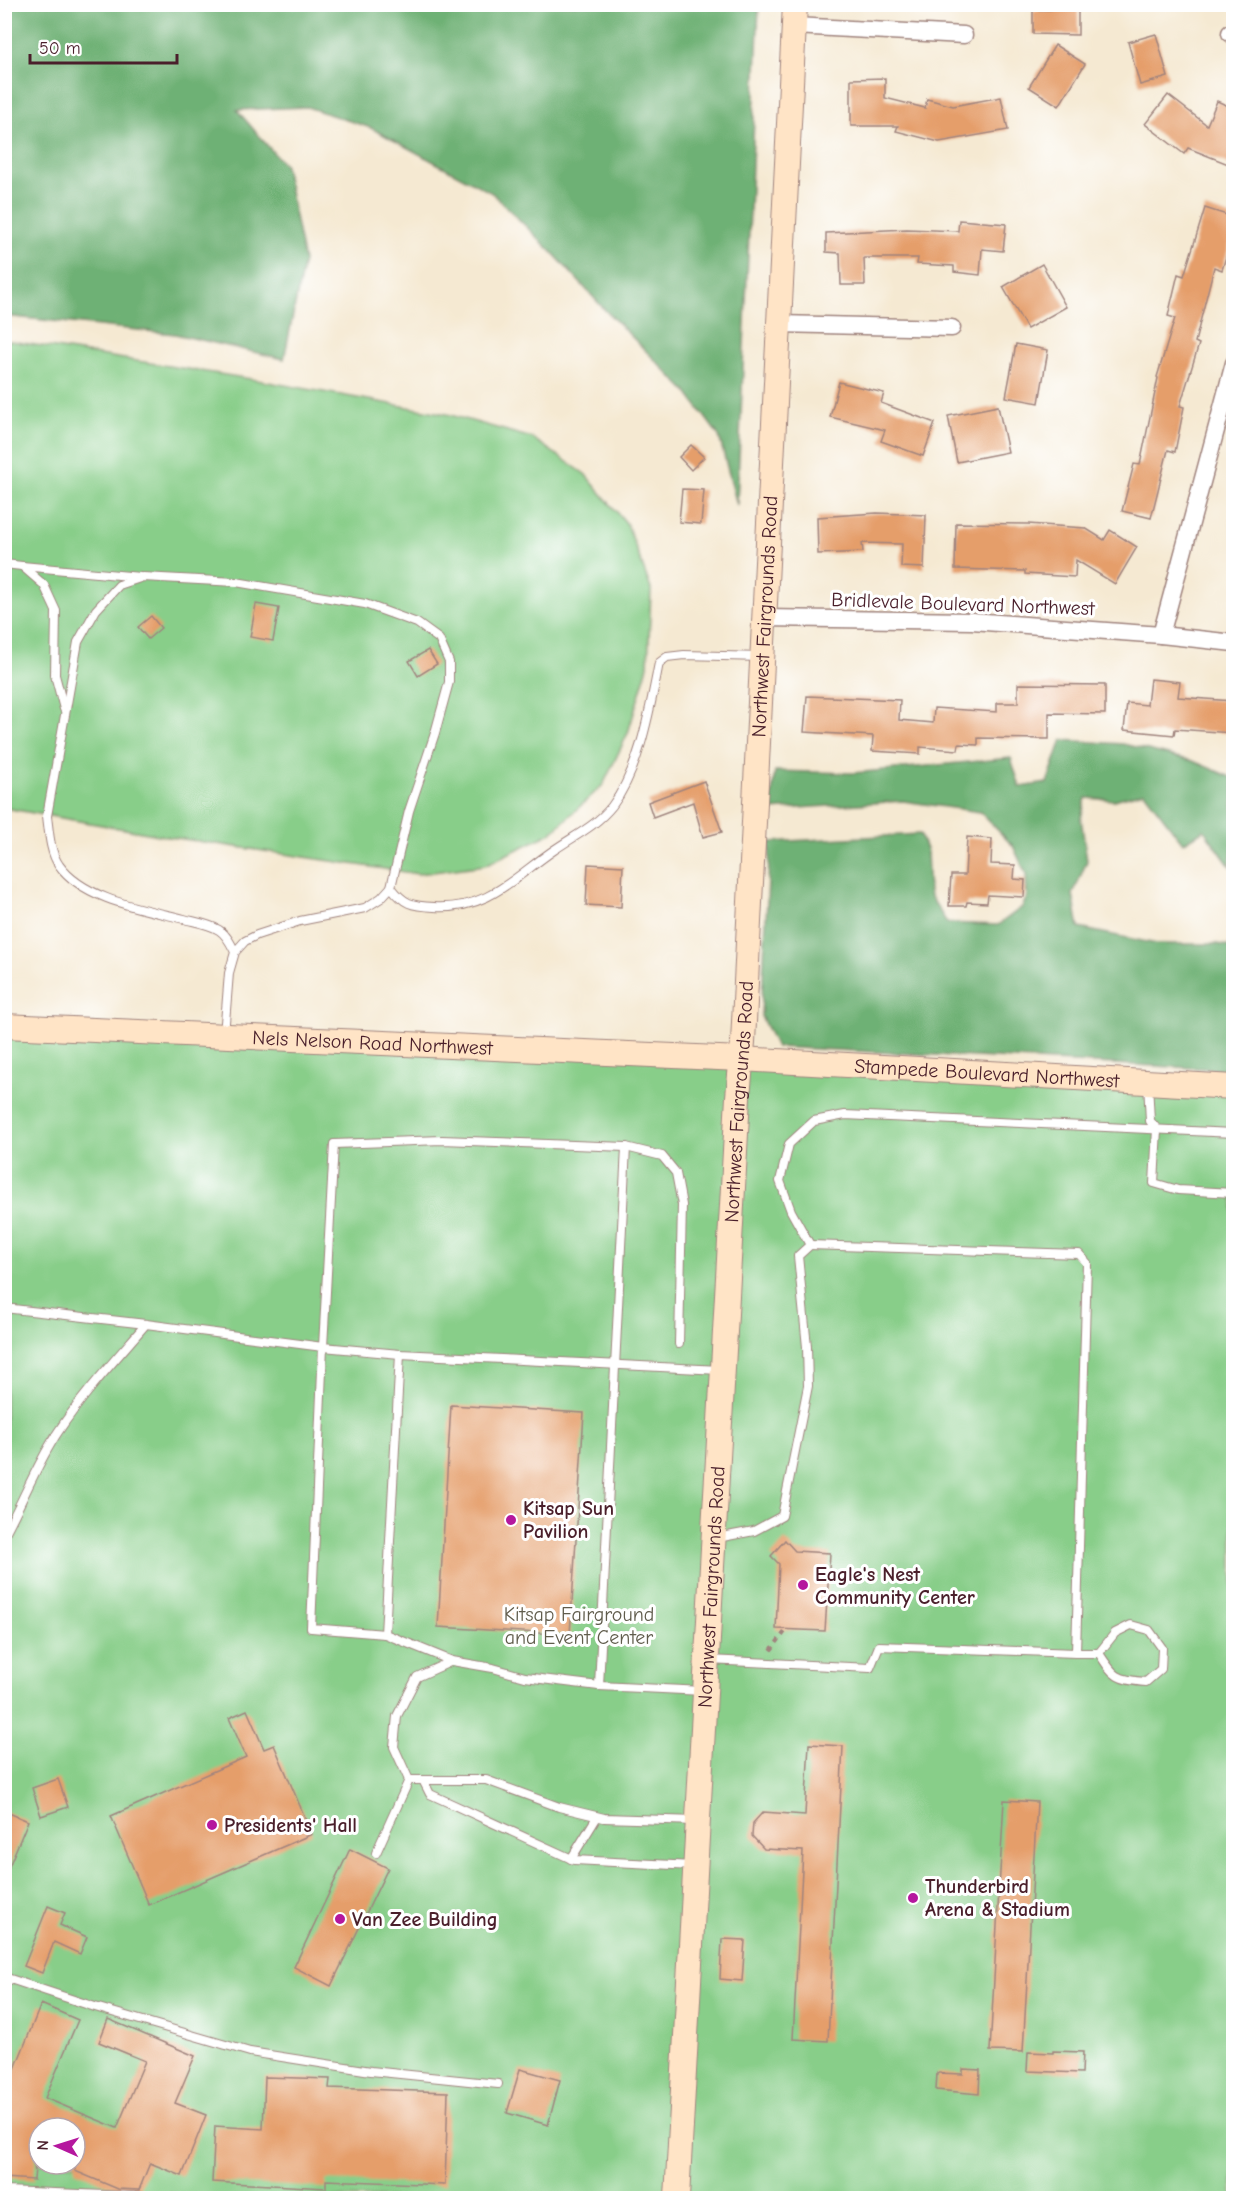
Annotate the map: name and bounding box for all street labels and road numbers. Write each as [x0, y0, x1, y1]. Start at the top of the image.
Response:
street label: Northwest Fairgrounds Road [747, 495, 782, 738]
street label: Bridlevale Boulevard Northwest [831, 588, 1096, 620]
street label: Northwest Fairgrounds Road [720, 980, 758, 1223]
street label: Nels Nelson Road Northwest [252, 1026, 495, 1059]
street label: Stampede Boulevard Northwest [854, 1054, 1121, 1092]
street label: Northwest Fairgrounds Road [693, 1465, 729, 1708]

